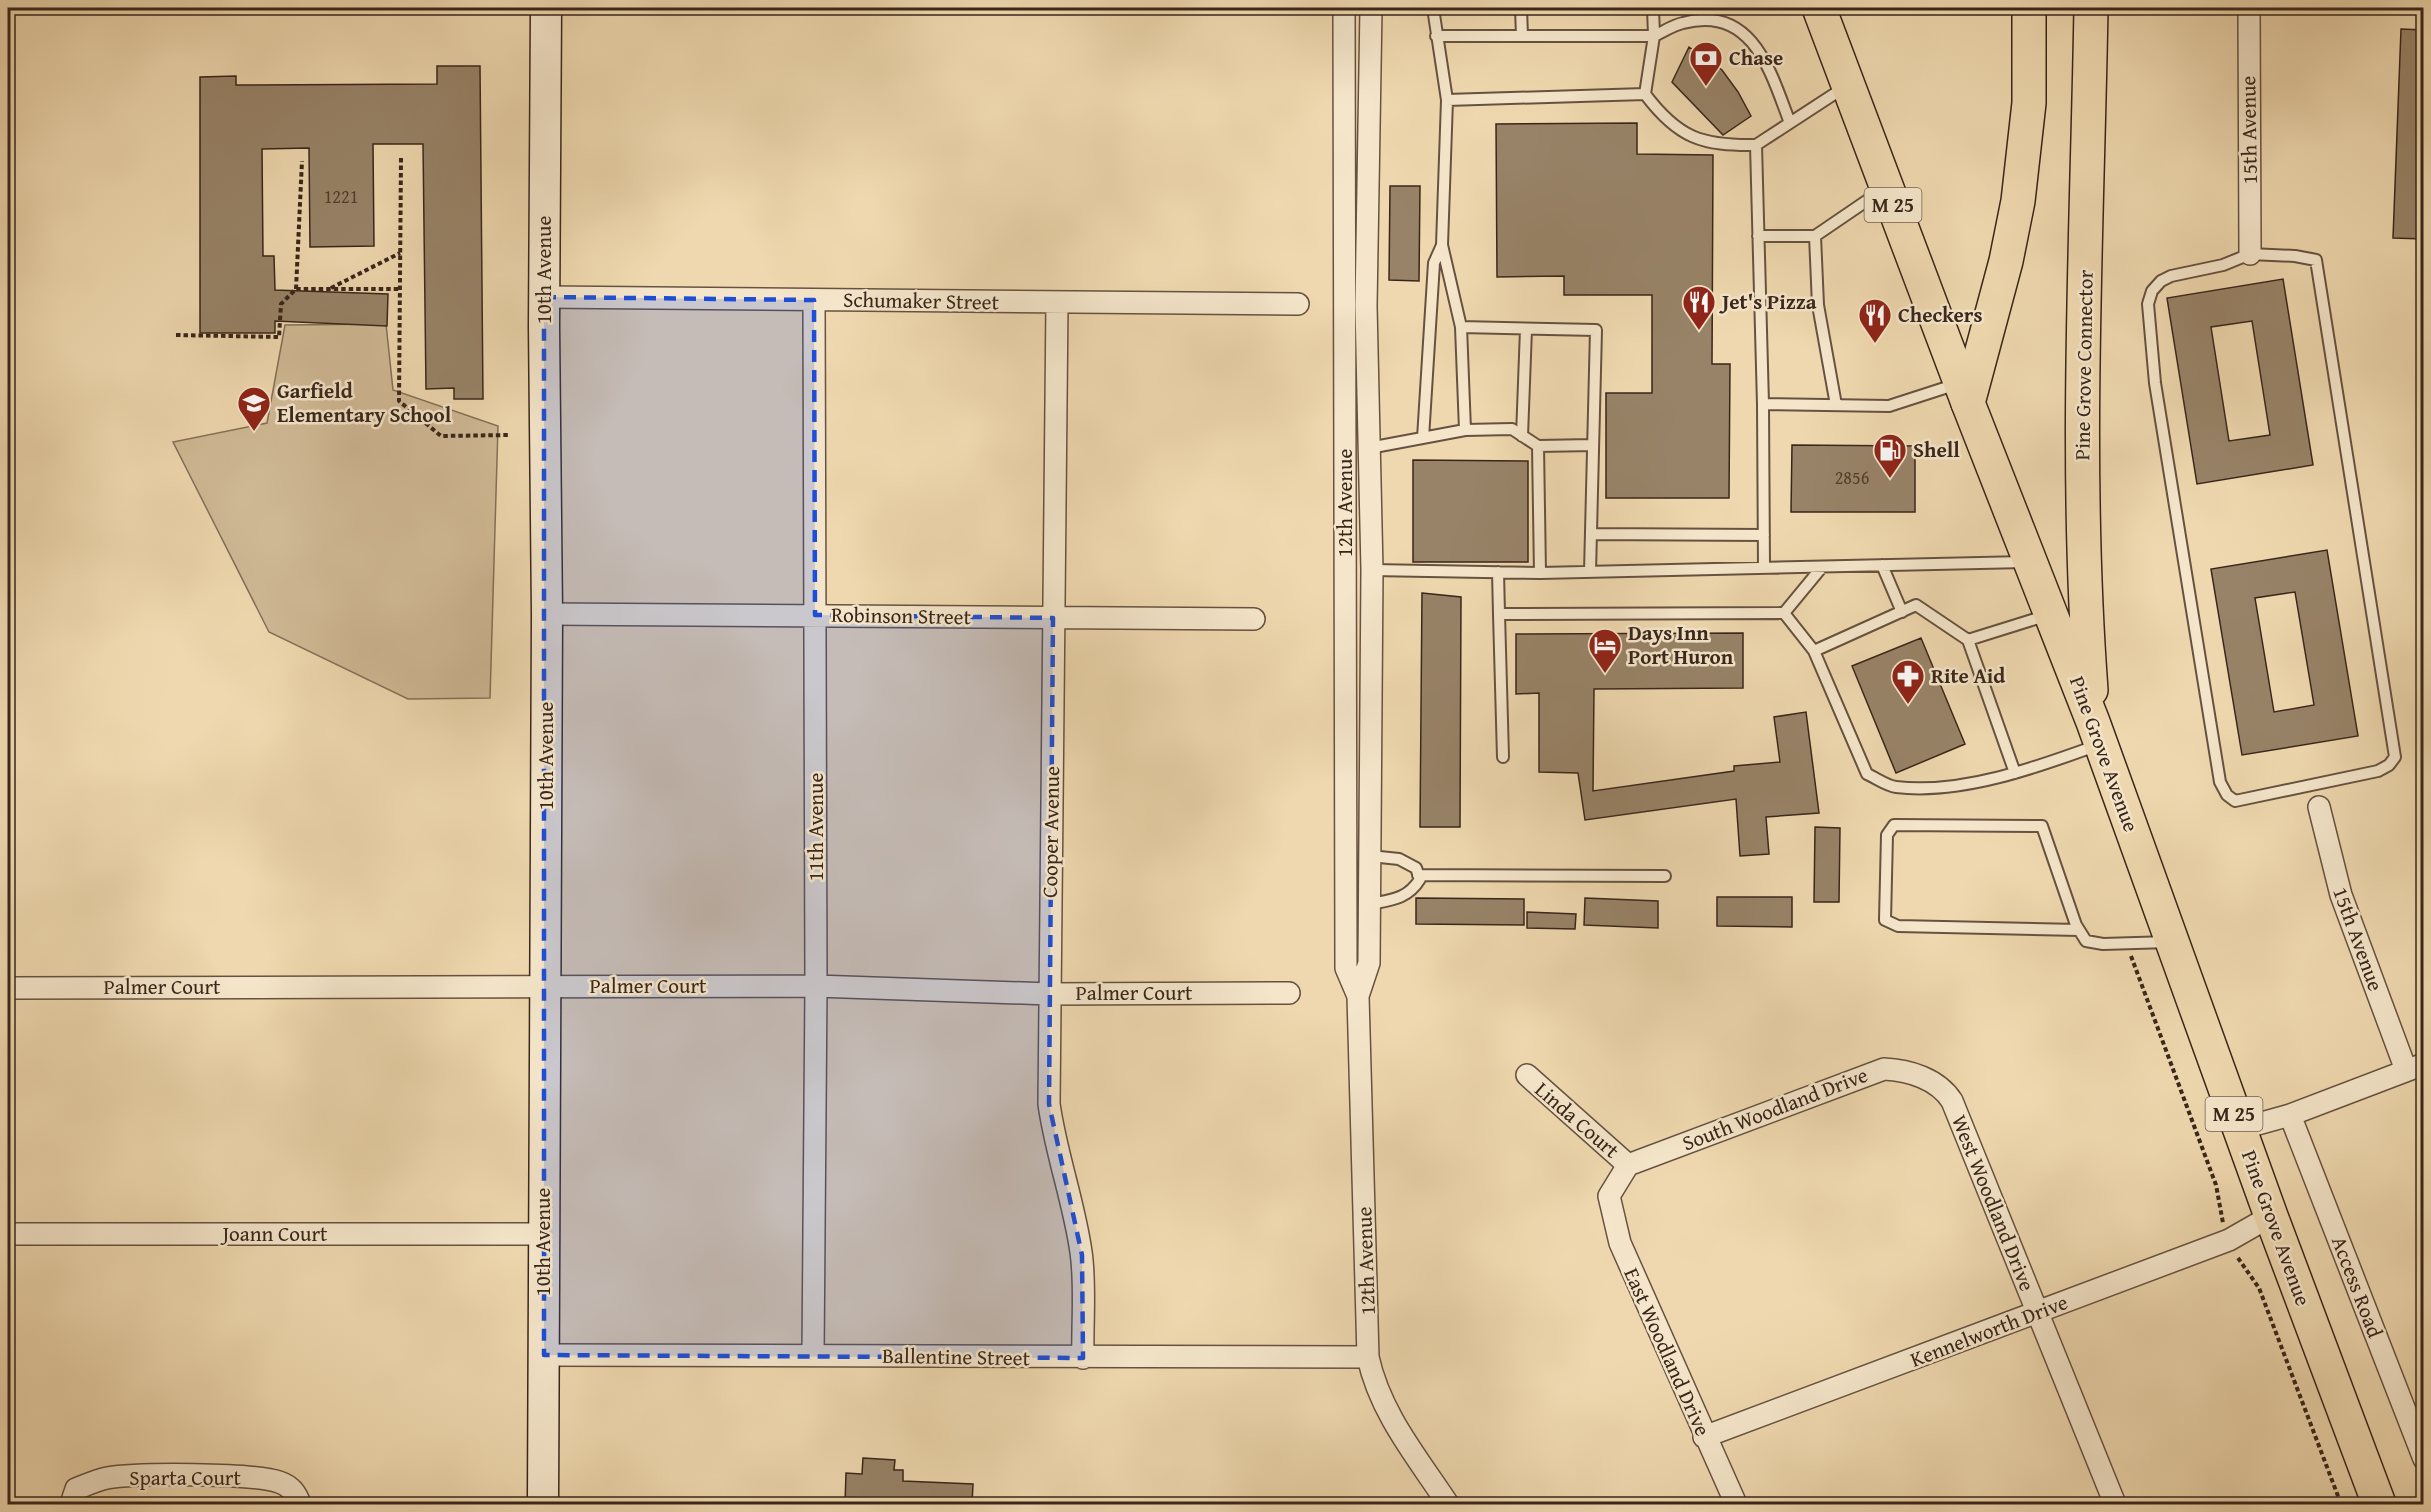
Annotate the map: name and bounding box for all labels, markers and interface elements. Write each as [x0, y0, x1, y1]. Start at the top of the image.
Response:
bank icon: Chase [1688, 40, 1724, 87]
place label: Chase [1729, 42, 1783, 73]
street label: 15th Avenue [2232, 75, 2265, 185]
house number: 1221 [324, 183, 358, 210]
road number: M 25 [1864, 188, 1922, 222]
street label: 10th Avenue [528, 216, 559, 324]
street label: Pine Grove Connector [2066, 269, 2101, 461]
street label: Schumaker Street [843, 284, 1000, 317]
restaurant icon: Jet's Pizza [1681, 284, 1717, 331]
place label: Jet's Pizza [1719, 286, 1817, 317]
restaurant icon: Checkers [1857, 297, 1893, 344]
place label: Checkers [1898, 299, 1982, 330]
place label: Garfield Elementary School [277, 375, 452, 430]
school or university icon: Garfield Elementary School [236, 385, 272, 432]
fuel station icon: Shell [1872, 432, 1908, 479]
place label: Shell [1913, 434, 1960, 465]
street label: 12th Avenue [1329, 449, 1360, 557]
house number: 2856 [1835, 464, 1869, 491]
street label: Robinson Street [831, 599, 972, 632]
place label: Days Inn Port Huron [1628, 617, 1734, 672]
hotel icon: Days Inn Port Huron [1587, 627, 1623, 674]
pharmacy icon: Rite Aid [1890, 658, 1926, 705]
place label: Rite Aid [1931, 660, 2005, 691]
street label: Pine Grove Avenue [2062, 672, 2147, 836]
street label: 10th Avenue [530, 702, 561, 810]
street label: Cooper Avenue [1034, 766, 1067, 898]
street label: 11th Avenue [800, 773, 831, 881]
street label: 15th Avenue [2325, 883, 2392, 995]
street label: Palmer Court [590, 970, 707, 1001]
street label: Palmer Court [104, 971, 221, 1002]
street label: Palmer Court [1076, 977, 1193, 1008]
street label: South Woodland Drive [1678, 1059, 1872, 1158]
street label: Linda Court [1528, 1074, 1627, 1166]
road number: M 25 [2206, 1097, 2262, 1131]
street label: West Woodland Drive [1944, 1110, 2043, 1296]
street label: Pine Grove Avenue [2234, 1146, 2319, 1310]
street label: 10th Avenue [527, 1188, 558, 1296]
street label: 12th Avenue [1348, 1206, 1383, 1316]
street label: Joann Court [219, 1218, 328, 1249]
street label: Access Road [2324, 1232, 2391, 1343]
street label: East Woodland Drive [1616, 1263, 1719, 1441]
street label: Kennelworth Drive [1906, 1286, 2072, 1375]
street label: Ballentine Street [882, 1340, 1031, 1373]
street label: Sparta Court [129, 1462, 241, 1493]

